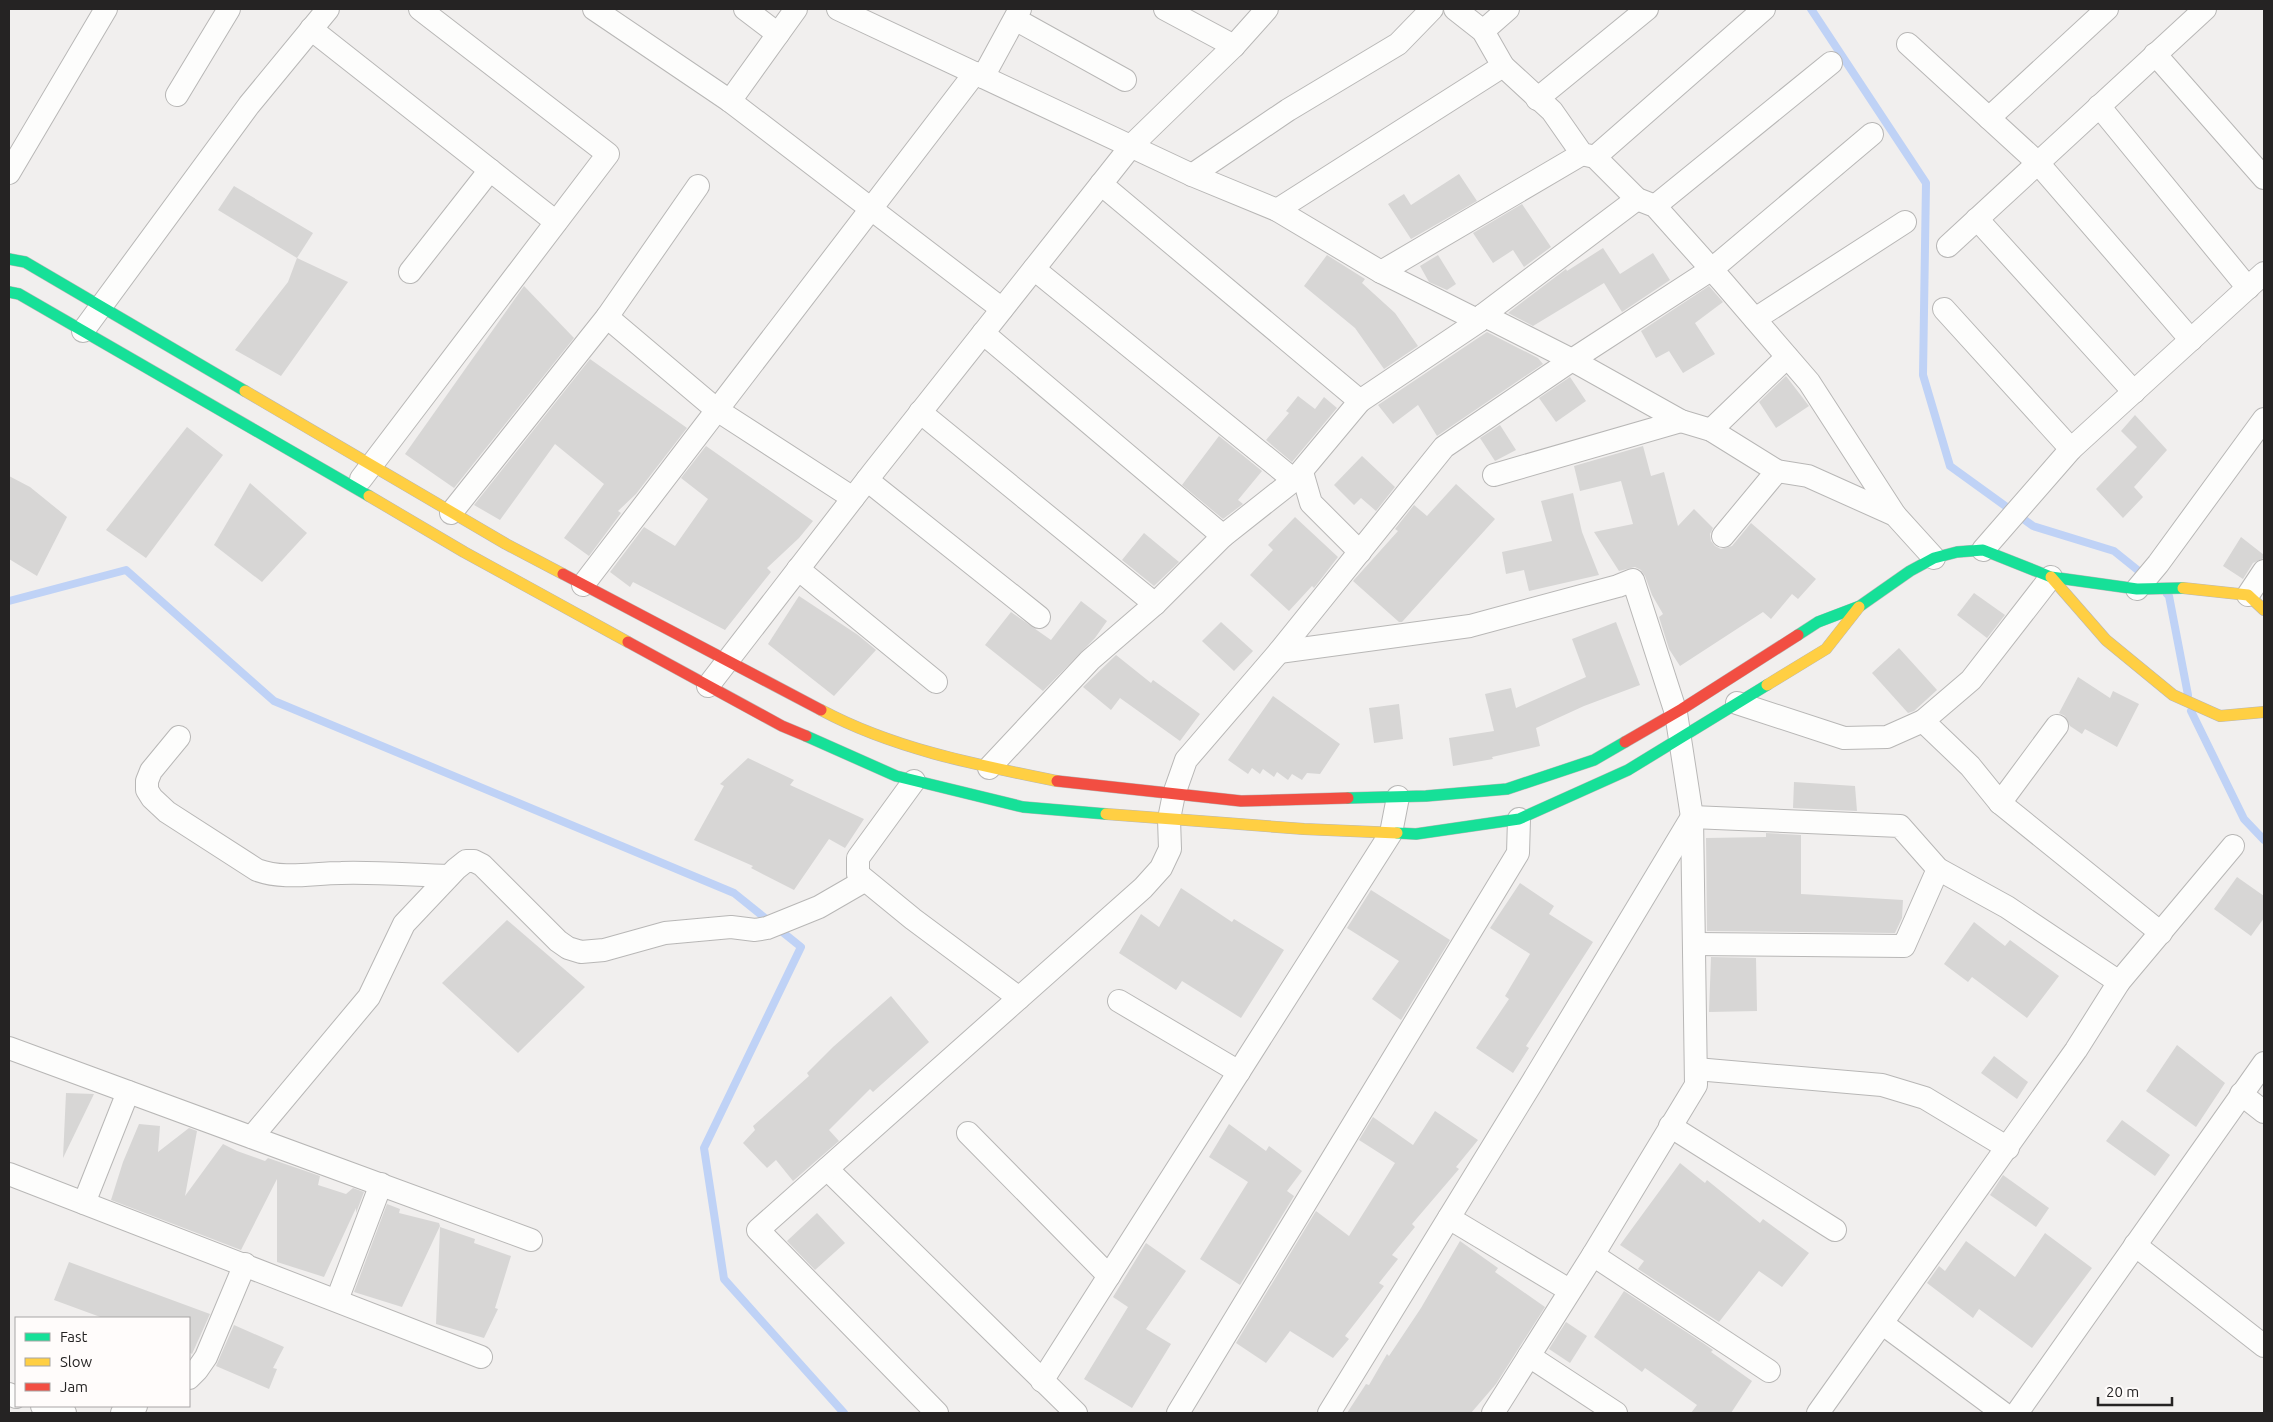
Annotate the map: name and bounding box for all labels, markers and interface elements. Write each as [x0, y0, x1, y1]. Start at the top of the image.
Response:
legend [15, 1317, 190, 1407]
text: Fast [60, 1328, 88, 1345]
text: Slow [60, 1353, 93, 1370]
scale bar [2098, 1374, 2172, 1406]
text: Jam [60, 1378, 88, 1395]
text: 20 m [2106, 1383, 2139, 1400]

